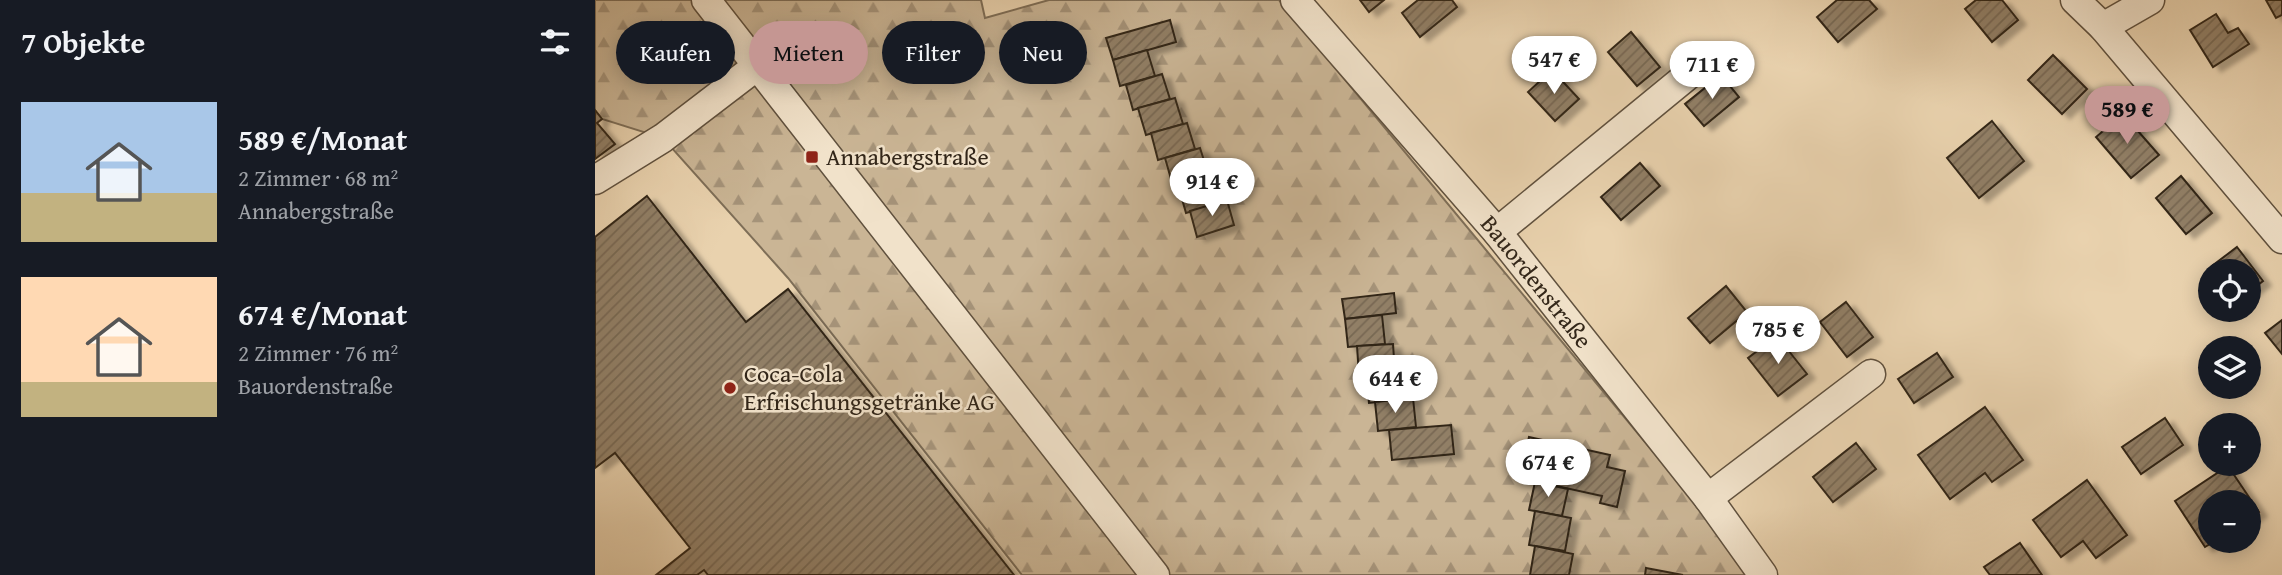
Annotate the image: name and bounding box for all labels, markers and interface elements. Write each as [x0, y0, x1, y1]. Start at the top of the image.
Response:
text: 7 Objekte [21, 20, 145, 64]
chip: Kaufen [616, 21, 735, 84]
chip: Mieten [749, 21, 868, 84]
chip: Filter [882, 21, 985, 84]
chip: Neu [999, 21, 1087, 84]
icon: filters [536, 23, 574, 61]
pin: 547 € [1505, 36, 1603, 96]
text: 547 € [1528, 42, 1580, 75]
pin: 711 € [1663, 42, 1761, 101]
text: 711 € [1686, 47, 1738, 80]
pin: 589 € [2078, 86, 2176, 146]
text: 589 € [2101, 92, 2153, 125]
text: 589 €/Monat [238, 117, 407, 161]
icon: home [77, 130, 161, 214]
place label: Annabergstraße [826, 139, 989, 174]
marker: Annabergstraße [804, 149, 820, 165]
pin: 914 € [1163, 158, 1261, 218]
text: 2 Zimmer · 68 m² [238, 161, 398, 194]
text: 914 € [1186, 164, 1238, 197]
text: Annabergstraße [238, 194, 394, 227]
street label: Bauordenstraße [1473, 207, 1601, 356]
map controls [2198, 259, 2261, 553]
button: locate [2198, 259, 2261, 322]
text: 674 €/Monat [238, 292, 407, 336]
icon: home [77, 305, 161, 389]
pin: 785 € [1729, 306, 1827, 366]
text: 785 € [1752, 312, 1804, 345]
text: 2 Zimmer · 76 m² [238, 336, 398, 369]
button: layers [2198, 336, 2261, 399]
place label: Coca-Cola Erfrischungsgetränke AG [744, 356, 995, 419]
pin: 644 € [1346, 356, 1444, 415]
text: 644 € [1369, 361, 1421, 394]
text: Bauordenstraße [238, 369, 393, 402]
marker: Coca-Cola Erfrischungsgetränke AG [722, 380, 738, 396]
button: + [2198, 413, 2261, 476]
pin: 674 € [1499, 440, 1597, 499]
text: 674 € [1522, 445, 1574, 478]
button: − [2198, 490, 2261, 553]

